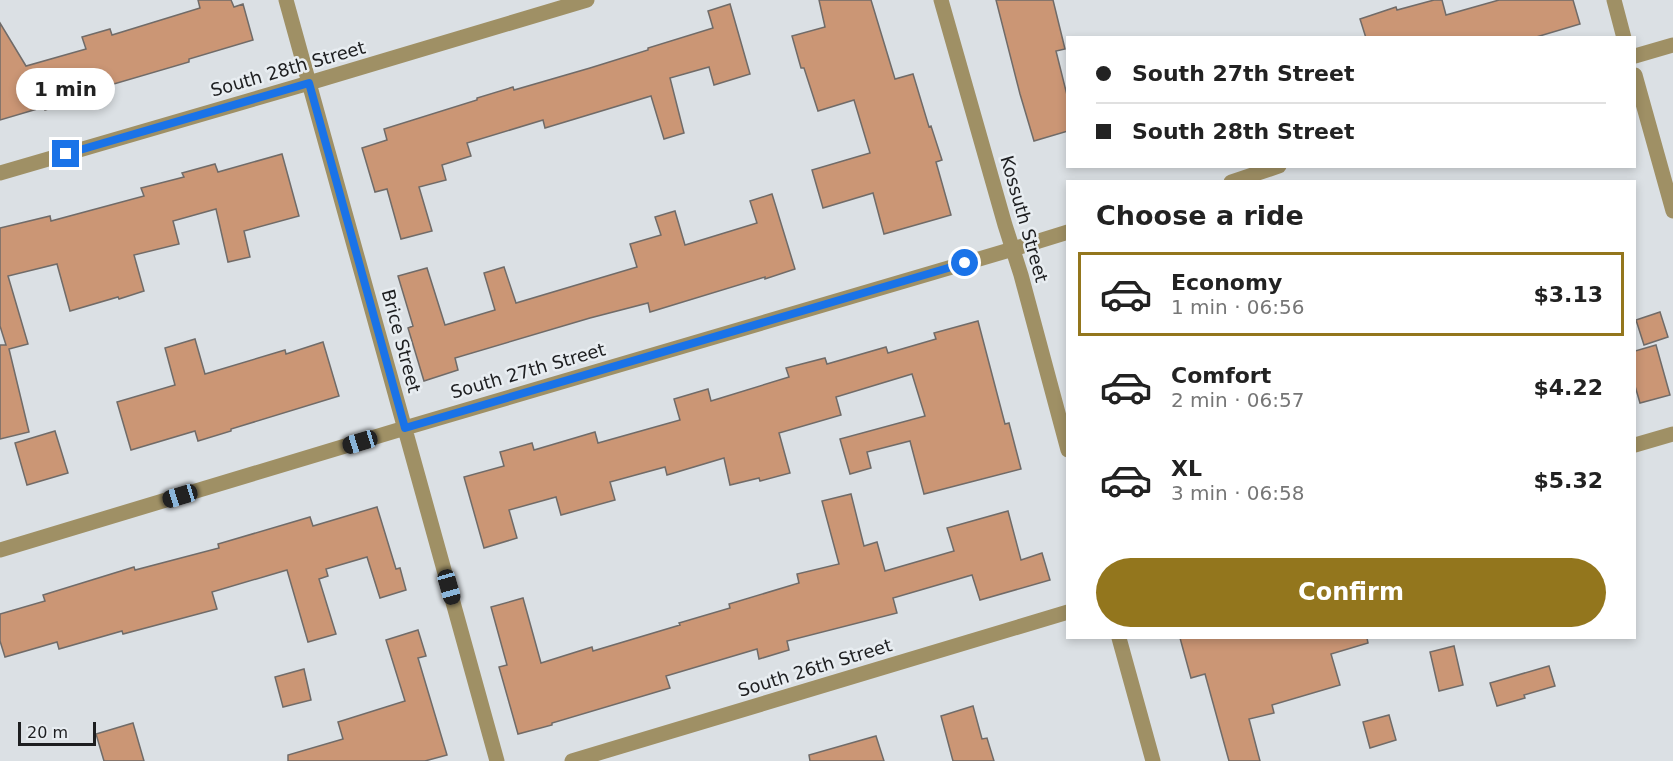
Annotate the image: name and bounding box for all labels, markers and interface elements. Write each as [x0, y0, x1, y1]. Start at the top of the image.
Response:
street label: South 28th Street [208, 36, 368, 101]
text: South 27th Street [1132, 61, 1354, 86]
callout: 1 min [16, 67, 116, 109]
text: 1 min [34, 77, 97, 101]
text: South 28th Street [1132, 119, 1354, 144]
route end [52, 140, 79, 167]
street label: Kossuth Street [996, 153, 1053, 285]
text: Choose a ride [1096, 200, 1304, 231]
route start [951, 249, 978, 276]
icon: car [1099, 267, 1153, 321]
text: Economy [1171, 270, 1282, 295]
text: $3.13 [1533, 282, 1603, 307]
street label: Brice Street [378, 287, 425, 395]
text: 1 min · 06:56 [1171, 295, 1305, 319]
street label: South 27th Street [448, 338, 608, 403]
icon: car [1099, 360, 1153, 414]
text: Comfort [1171, 363, 1271, 388]
text: $4.22 [1533, 375, 1603, 400]
text: 2 min · 06:57 [1171, 388, 1305, 412]
car [340, 428, 380, 456]
icon: car [1099, 453, 1153, 507]
text: XL [1171, 456, 1202, 481]
text: $5.32 [1533, 468, 1603, 493]
text: 3 min · 06:58 [1171, 481, 1305, 505]
car [160, 482, 200, 510]
button: Confirm [1096, 558, 1606, 627]
car [435, 567, 463, 607]
street label: South 26th Street [735, 634, 894, 701]
scale bar [18, 719, 96, 746]
text: 20 m [27, 723, 68, 742]

